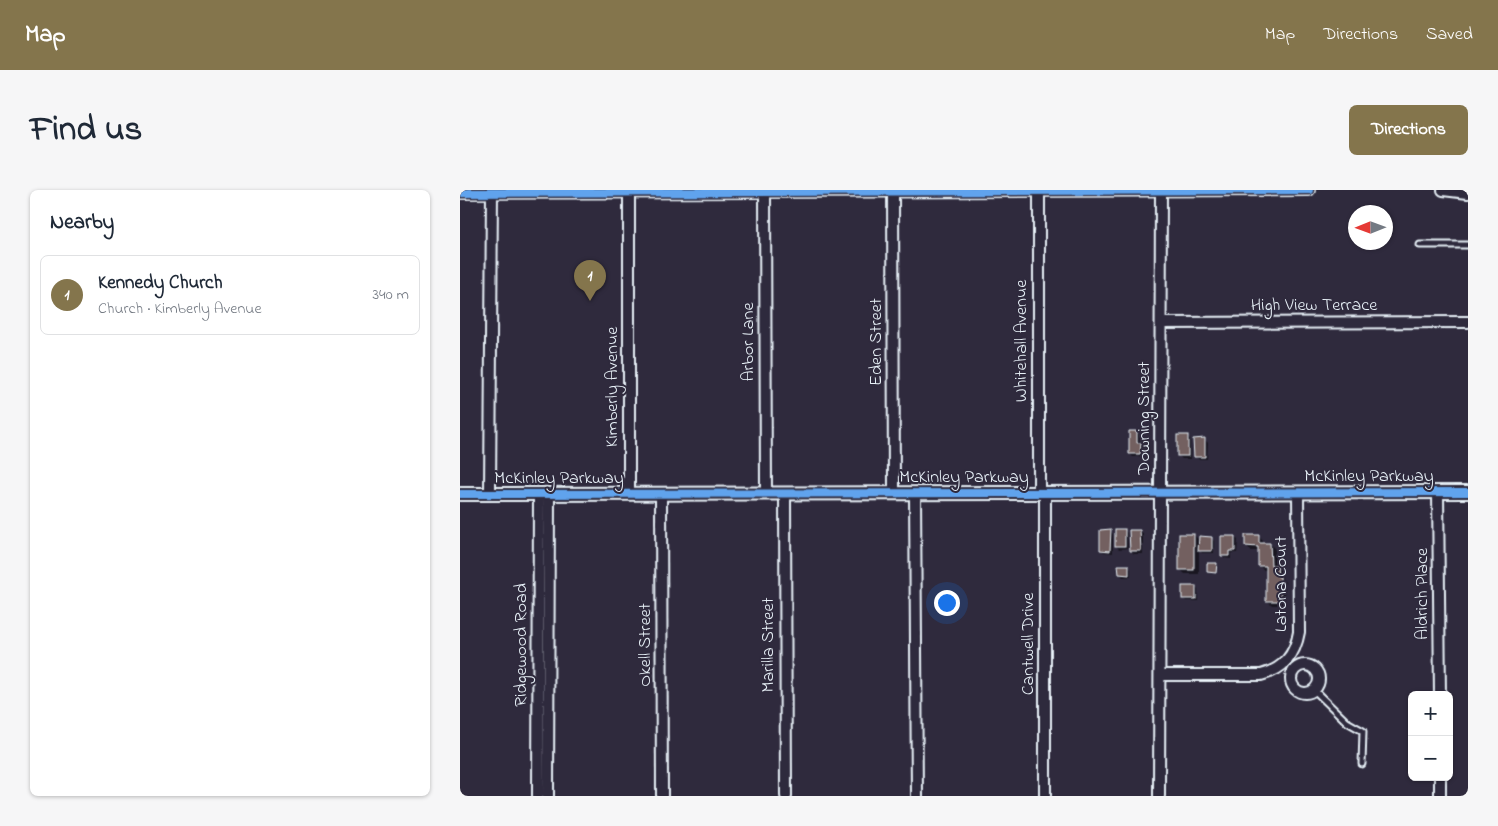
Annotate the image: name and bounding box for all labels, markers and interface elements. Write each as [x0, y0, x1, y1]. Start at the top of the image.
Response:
text: Map [25, 18, 66, 53]
text: Map [1265, 22, 1295, 48]
text: Directions [1323, 22, 1398, 48]
text: Saved [1426, 22, 1473, 48]
text: Find us [30, 105, 142, 156]
button: Directions [1349, 105, 1468, 155]
north arrow [1348, 205, 1393, 250]
text: Nearby [50, 208, 114, 238]
pin: 1 [574, 260, 606, 301]
text: Kennedy Church [98, 270, 223, 297]
street label: Whitehall Avenue [1009, 279, 1035, 402]
text: 1 [64, 283, 70, 307]
text: 340 m [372, 283, 409, 307]
street label: High View Terrace [1251, 293, 1378, 320]
text: Church · Kimberly Avenue [98, 297, 262, 321]
street label: Eden Street [864, 298, 890, 386]
street label: Arbor Lane [736, 302, 762, 381]
street label: Kimberly Avenue [600, 326, 626, 447]
street label: Downing Street [1132, 361, 1159, 476]
street label: McKinley Parkway [1304, 464, 1434, 490]
street label: McKinley Parkway [899, 465, 1029, 491]
street label: McKinley Parkway [494, 466, 624, 492]
street label: Latona Court [1269, 536, 1295, 632]
street label: Aldrich Place [1410, 547, 1436, 640]
street label: Ridgewood Road [509, 583, 536, 707]
your location [934, 590, 960, 616]
street label: Cantwell Drive [1016, 592, 1042, 695]
street label: Marilla Street [756, 597, 782, 693]
street label: Okell Street [633, 603, 659, 687]
map controls [1408, 691, 1453, 781]
button: + [1408, 691, 1453, 736]
button: − [1408, 736, 1453, 781]

